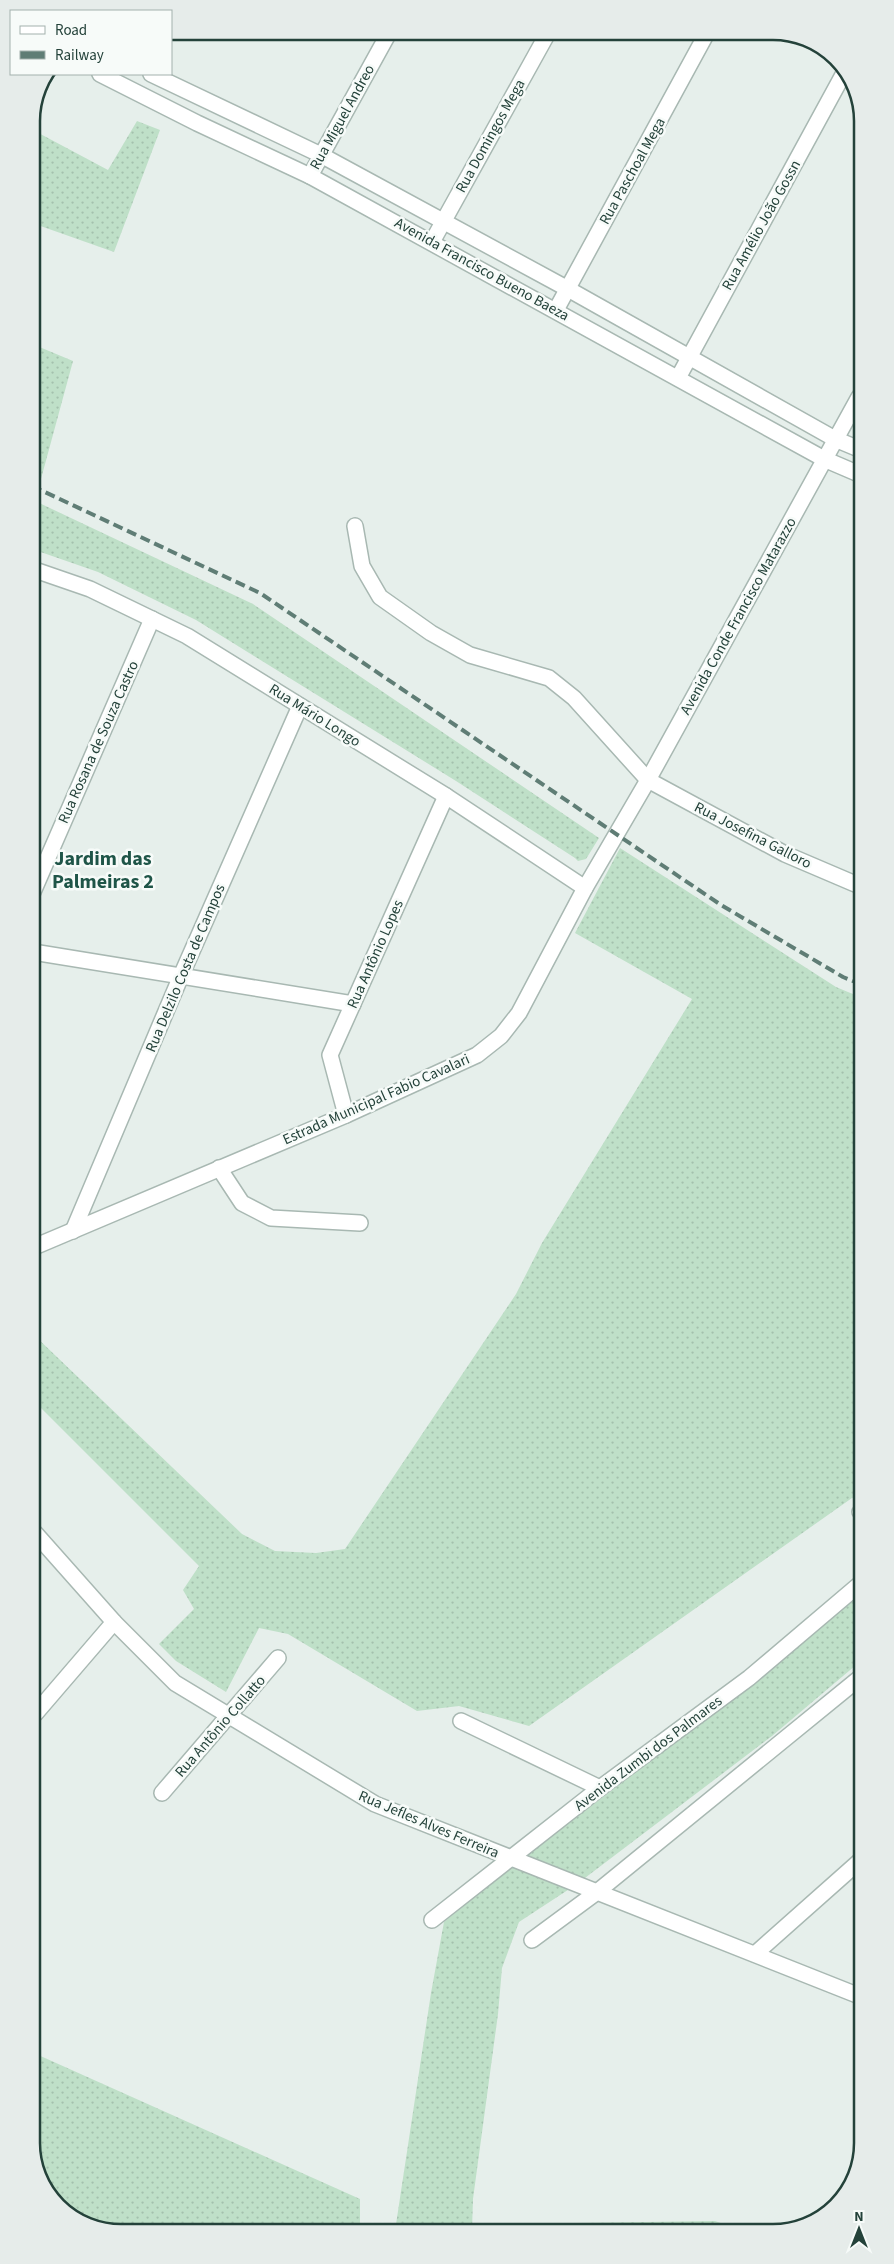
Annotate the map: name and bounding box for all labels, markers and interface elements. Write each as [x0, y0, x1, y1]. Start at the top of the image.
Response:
legend [10, 10, 172, 75]
text: Road [55, 20, 87, 41]
text: Railway [55, 45, 104, 66]
street label: Rua Miguel Andreo [305, 61, 380, 174]
street label: Rua Domingos Mega [451, 76, 530, 197]
street label: Rua Paschoal Mega [594, 114, 671, 229]
street label: Rua Amélio João Gossn [717, 156, 806, 294]
street label: Avenida Francisco Bueno Baeza [391, 213, 573, 326]
street label: Avenida Conde Francisco Matarazzo [675, 514, 802, 719]
street label: Rua Rosana de Souza Castro [53, 657, 144, 827]
street label: Rua Mário Longo [265, 679, 365, 752]
street label: Rua Josefina Galloro [691, 797, 815, 874]
district label: Jardim das Palmeiras 2 [52, 845, 154, 896]
street label: Rua Delzilo Costa de Campos [140, 881, 230, 1055]
street label: Rua Antônio Lopes [342, 897, 409, 1012]
street label: Estrada Municipal Fabio Cavalari [279, 1049, 473, 1150]
street label: Rua Antônio Collatto [170, 1671, 271, 1782]
street label: Avenida Zumbi dos Palmares [570, 1691, 727, 1816]
street label: Rua Jefles Alves Ferreira [355, 1785, 502, 1864]
north arrow [834, 2204, 884, 2254]
text: N [854, 2207, 864, 2227]

